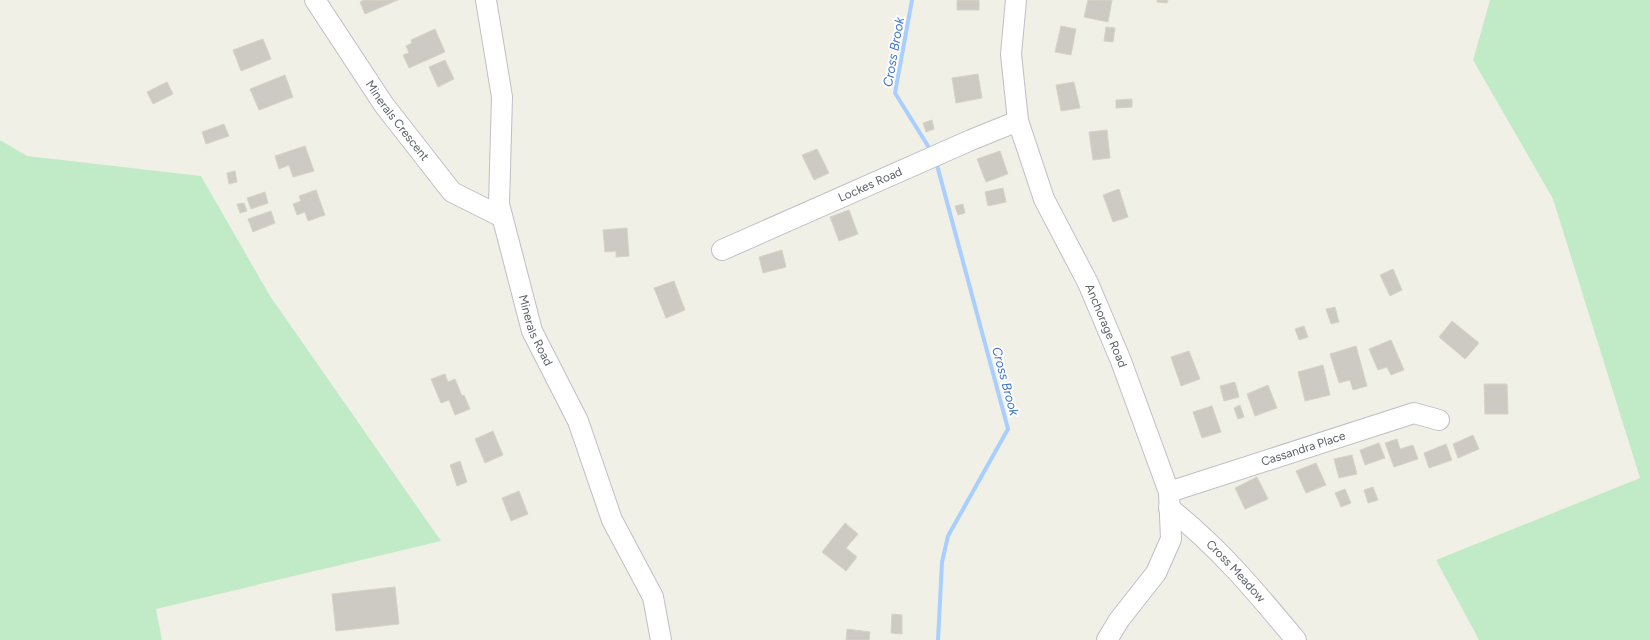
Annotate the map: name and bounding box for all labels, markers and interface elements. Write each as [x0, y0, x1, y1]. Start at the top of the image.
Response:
water label: Cross Brook [880, 15, 907, 88]
street label: Minerals Crescent [363, 78, 432, 164]
street label: Lockes Road [836, 164, 904, 205]
street label: Anchorage Road [1082, 282, 1130, 369]
street label: Minerals Road [516, 293, 556, 368]
water label: Cross Brook [989, 345, 1022, 418]
street label: Cassandra Place [1259, 428, 1348, 469]
street label: Cross Meadow [1203, 537, 1269, 606]

